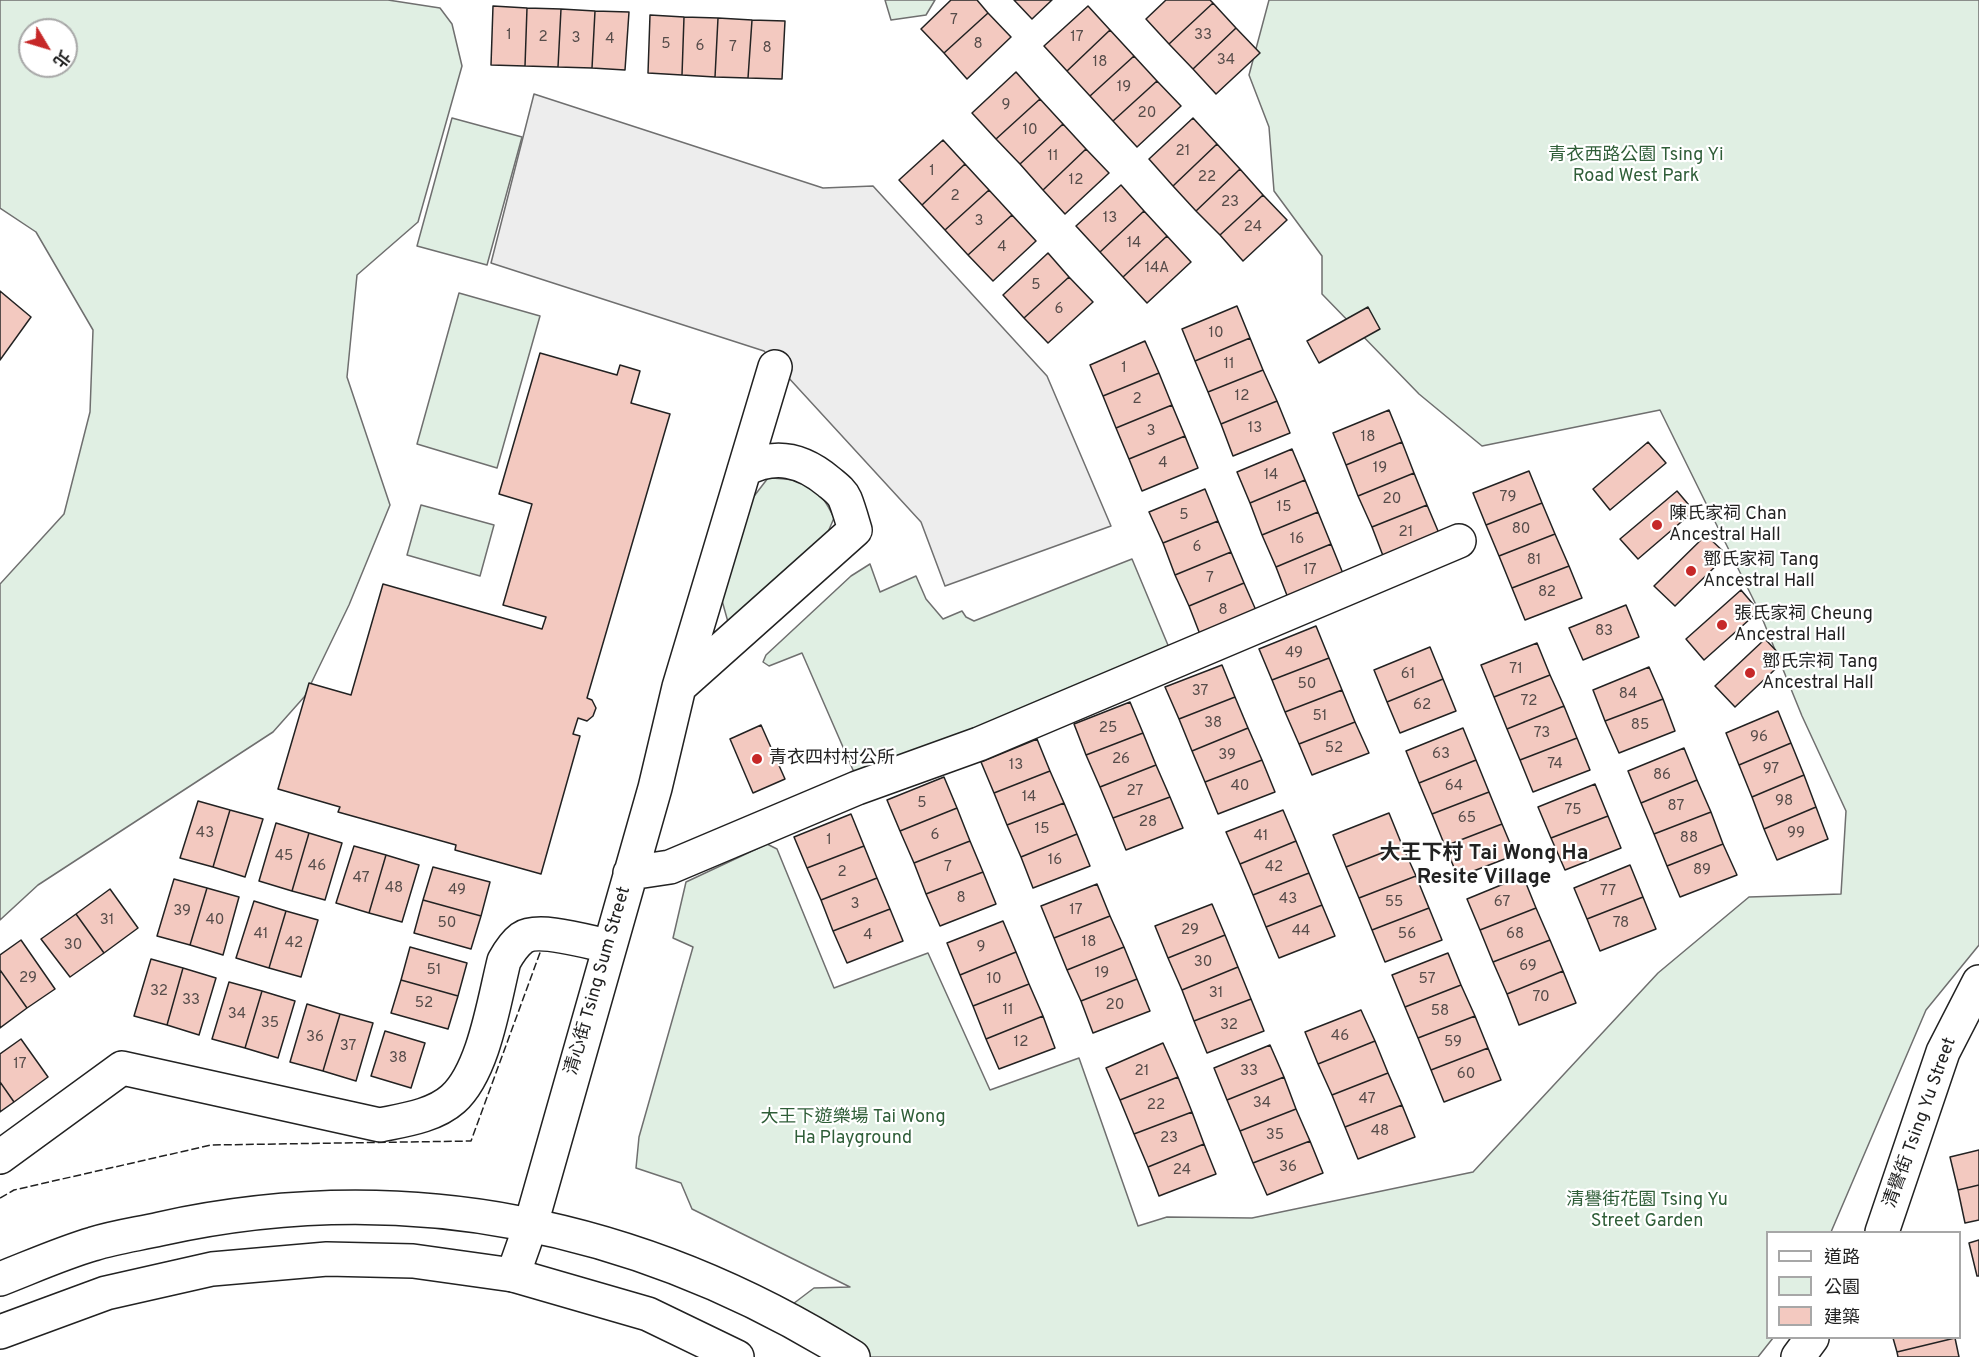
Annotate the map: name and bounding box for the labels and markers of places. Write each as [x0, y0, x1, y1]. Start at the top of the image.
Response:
place label: 陳氏家祠 Chan Ancestral Hall [1669, 504, 1787, 546]
marker: 陳氏家祠 Chan Ancestral Hall [1650, 518, 1664, 532]
place label: 鄧氏家祠 Tang Ancestral Hall [1703, 550, 1819, 592]
marker: 鄧氏家祠 Tang Ancestral Hall [1684, 564, 1698, 578]
place label: 張氏家祠 Cheung Ancestral Hall [1734, 604, 1873, 646]
marker: 張氏家祠 Cheung Ancestral Hall [1715, 618, 1729, 632]
place label: 鄧氏宗祠 Tang Ancestral Hall [1762, 652, 1878, 694]
marker: 鄧氏宗祠 Tang Ancestral Hall [1743, 666, 1757, 680]
place label: 青衣四村村公所 [769, 748, 895, 770]
marker: 青衣四村村公所 [750, 752, 764, 766]

